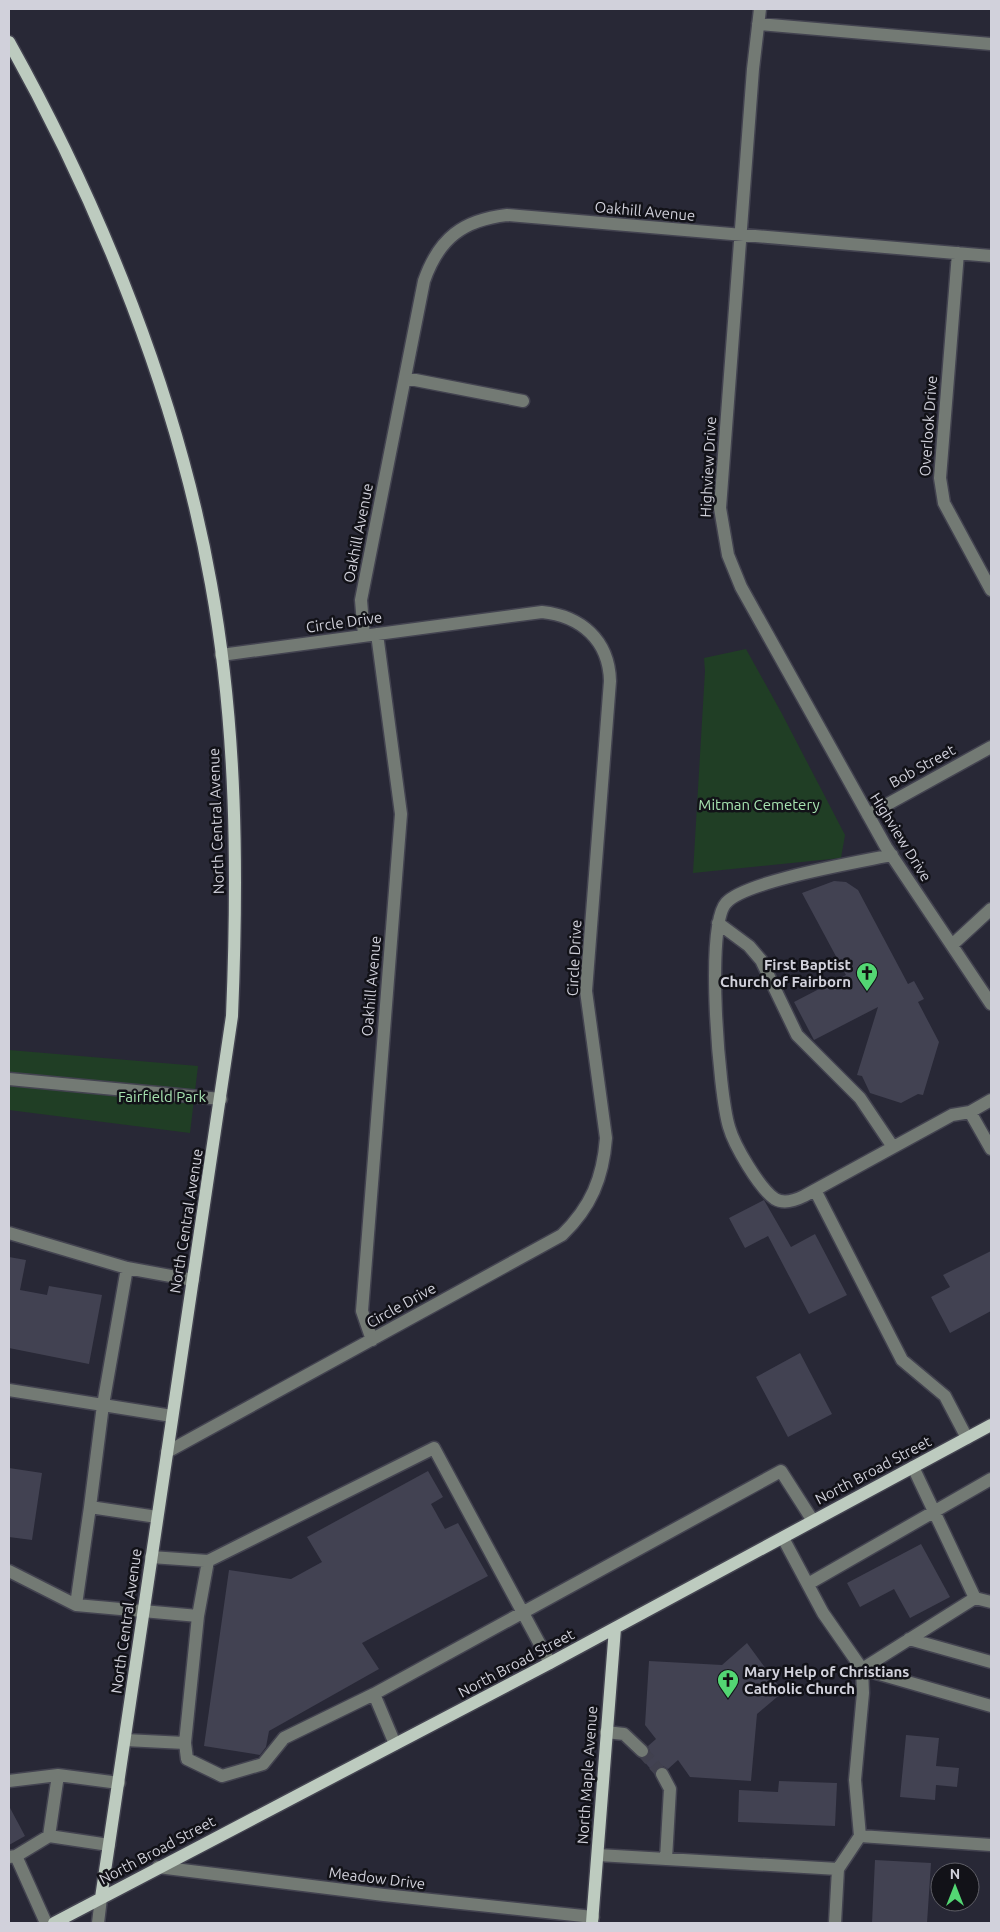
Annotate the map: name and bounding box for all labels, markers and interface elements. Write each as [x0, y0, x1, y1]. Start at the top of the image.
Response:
street label: Oakhill Avenue [594, 198, 696, 224]
street label: Overlook Drive [916, 375, 940, 477]
street label: Highview Drive [697, 416, 719, 518]
street label: Oakhill Avenue [340, 482, 376, 584]
street label: Circle Drive [305, 608, 383, 636]
street label: Bob Street [886, 741, 958, 791]
street label: North Central Avenue [205, 748, 227, 894]
street label: Highview Drive [867, 790, 935, 884]
park label: Mitman Cemetery [698, 796, 820, 813]
street label: Circle Drive [564, 919, 584, 997]
street label: Oakhill Avenue [358, 935, 384, 1037]
place label: First Baptist Church of Fairborn [720, 956, 852, 990]
church icon: First Baptist Church of Fairborn [855, 961, 879, 992]
park label: Fairfield Park [118, 1088, 206, 1105]
street label: North Central Avenue [166, 1147, 206, 1295]
street label: Circle Drive [363, 1279, 439, 1331]
street label: North Broad Street [812, 1432, 934, 1508]
street label: North Central Avenue [107, 1547, 145, 1695]
street label: North Broad Street [455, 1625, 577, 1701]
place label: Mary Help of Christians Catholic Church [744, 1663, 909, 1697]
church icon: Mary Help of Christians Catholic Church [716, 1668, 740, 1699]
street label: North Maple Avenue [574, 1705, 600, 1845]
street label: North Broad Street [96, 1812, 218, 1888]
north arrow [930, 1862, 980, 1912]
street label: Meadow Drive [328, 1864, 426, 1892]
text: N [950, 1866, 960, 1882]

